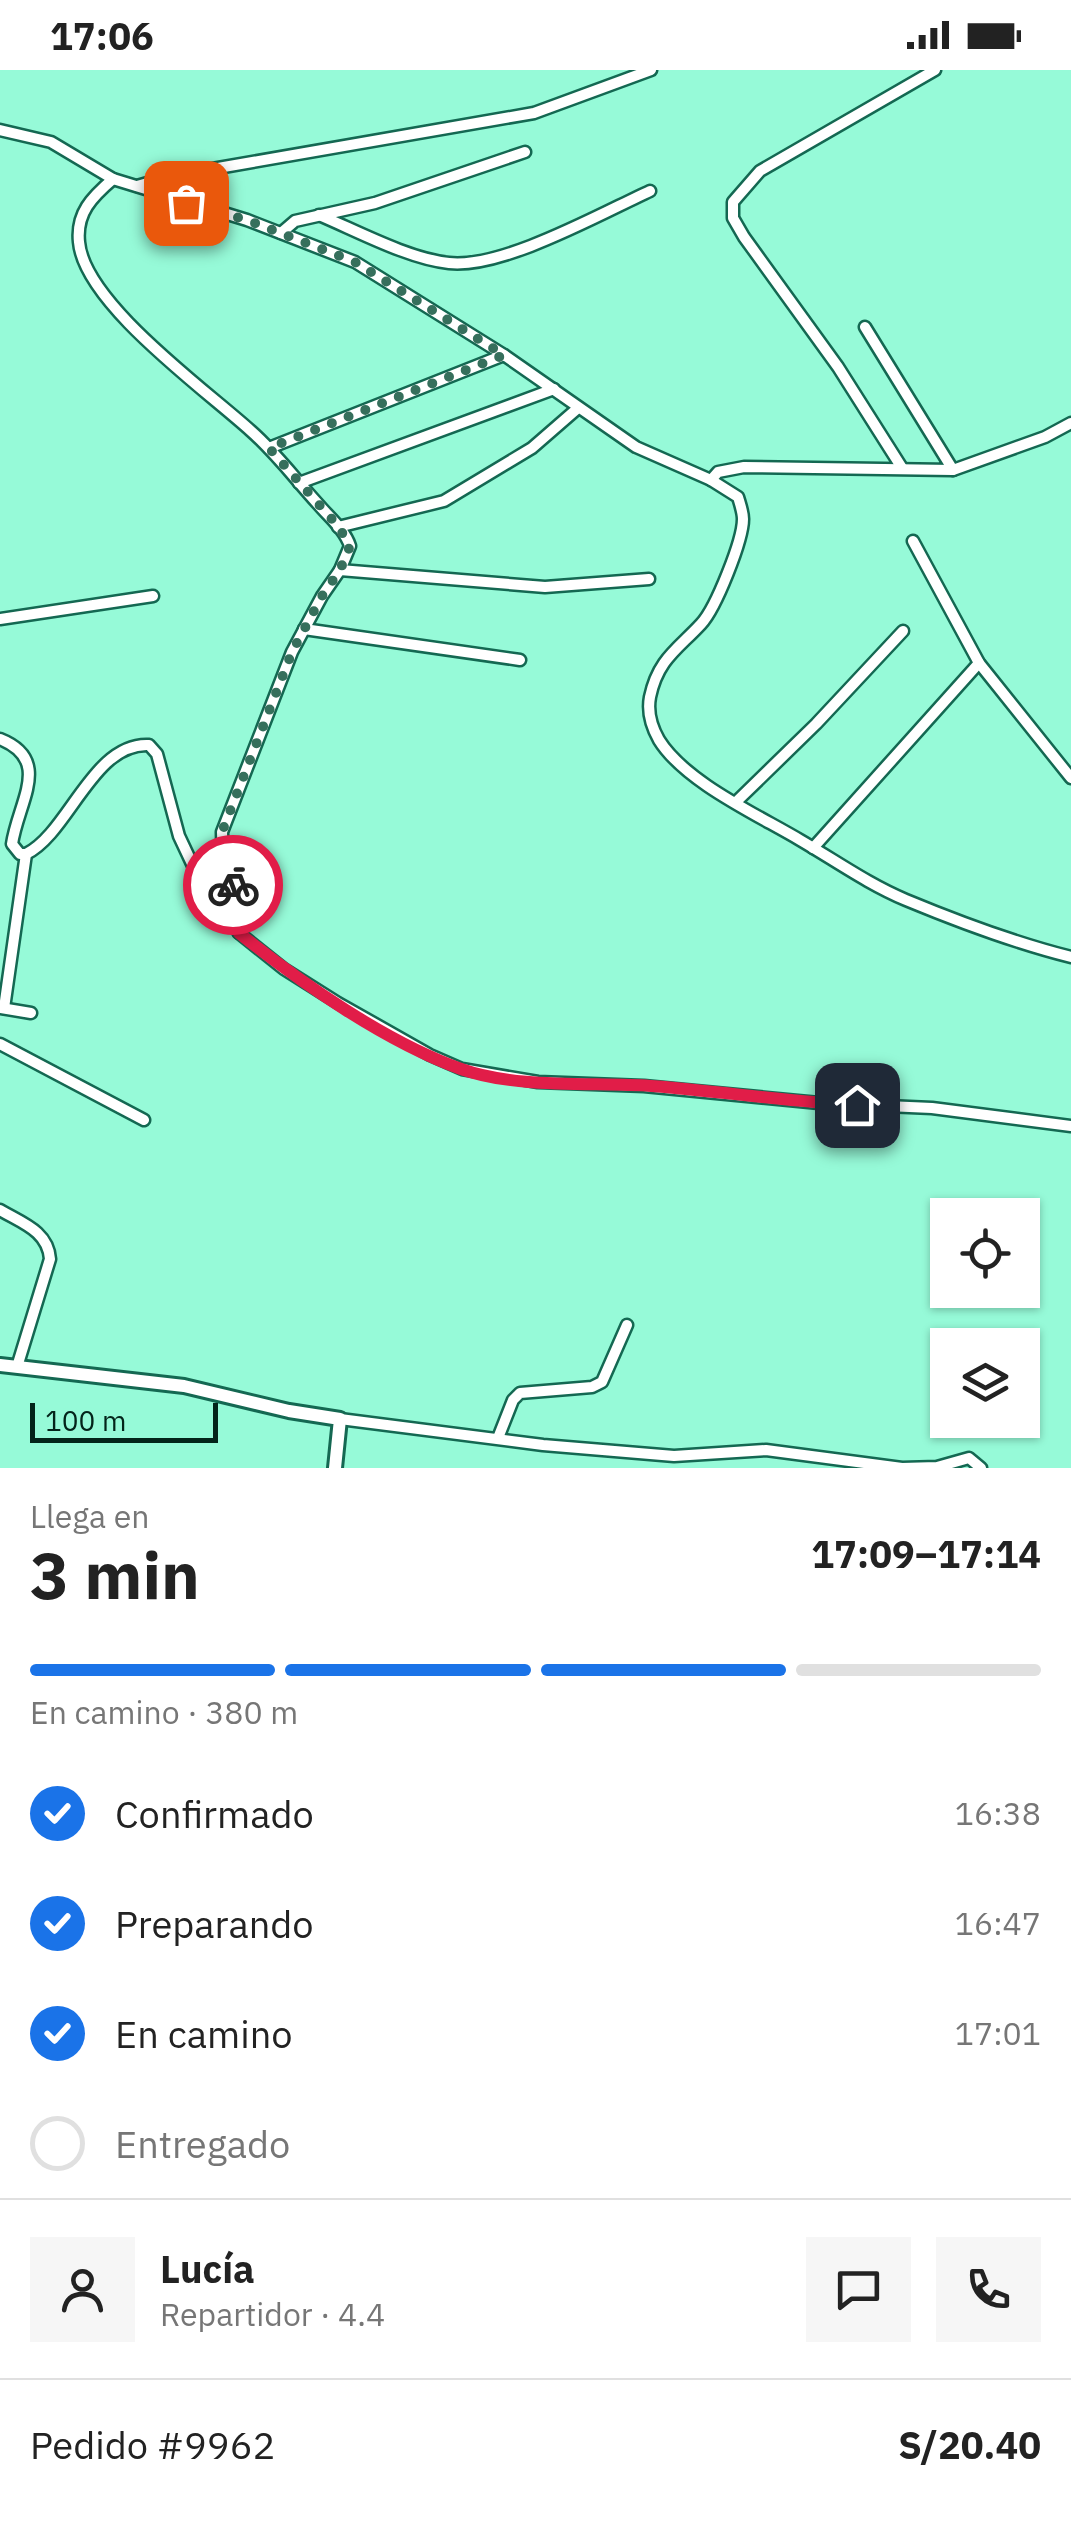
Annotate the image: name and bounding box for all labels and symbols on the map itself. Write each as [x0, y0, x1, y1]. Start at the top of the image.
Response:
pin [144, 161, 229, 246]
courier [183, 835, 283, 935]
pin [815, 1063, 900, 1148]
scale bar [30, 1398, 218, 1442]

